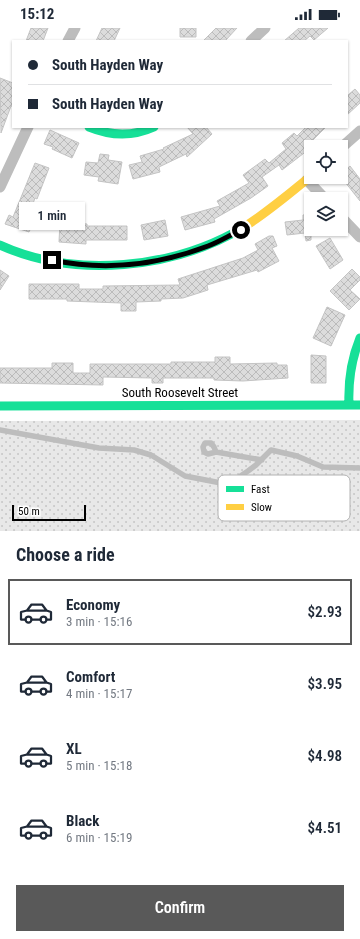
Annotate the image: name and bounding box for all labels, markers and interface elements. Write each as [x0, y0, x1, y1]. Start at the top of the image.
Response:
text: 15:12 [20, 5, 54, 23]
text: South Hayden Way [52, 56, 163, 74]
text: South Hayden Way [52, 95, 163, 113]
map controls [304, 140, 348, 236]
button: locate [304, 140, 348, 184]
button: layers [304, 192, 348, 236]
callout: 1 min [19, 202, 85, 230]
text: 1 min [38, 208, 66, 223]
route start [232, 221, 250, 239]
route end [43, 251, 61, 269]
street label: South Roosevelt Street [122, 385, 238, 400]
legend [218, 475, 350, 521]
text: Fast [251, 483, 270, 496]
text: Slow [251, 501, 272, 514]
scale bar [12, 503, 86, 522]
text: 50 m [18, 505, 40, 518]
text: Choose a ride [16, 544, 115, 565]
icon: car [18, 594, 54, 630]
text: Economy [66, 596, 120, 614]
text: $2.93 [308, 603, 342, 621]
text: 3 min · 15:16 [66, 614, 132, 629]
icon: car [18, 666, 54, 702]
text: Comfort [66, 668, 115, 686]
text: $3.95 [308, 675, 342, 693]
text: 4 min · 15:17 [66, 686, 132, 701]
icon: car [18, 738, 54, 774]
text: XL [66, 740, 82, 758]
text: $4.98 [308, 747, 342, 765]
text: 5 min · 15:18 [66, 758, 132, 773]
icon: car [18, 810, 54, 846]
text: Black [66, 812, 99, 830]
text: $4.51 [308, 819, 342, 837]
text: 6 min · 15:19 [66, 830, 132, 845]
button: Confirm [16, 885, 344, 931]

